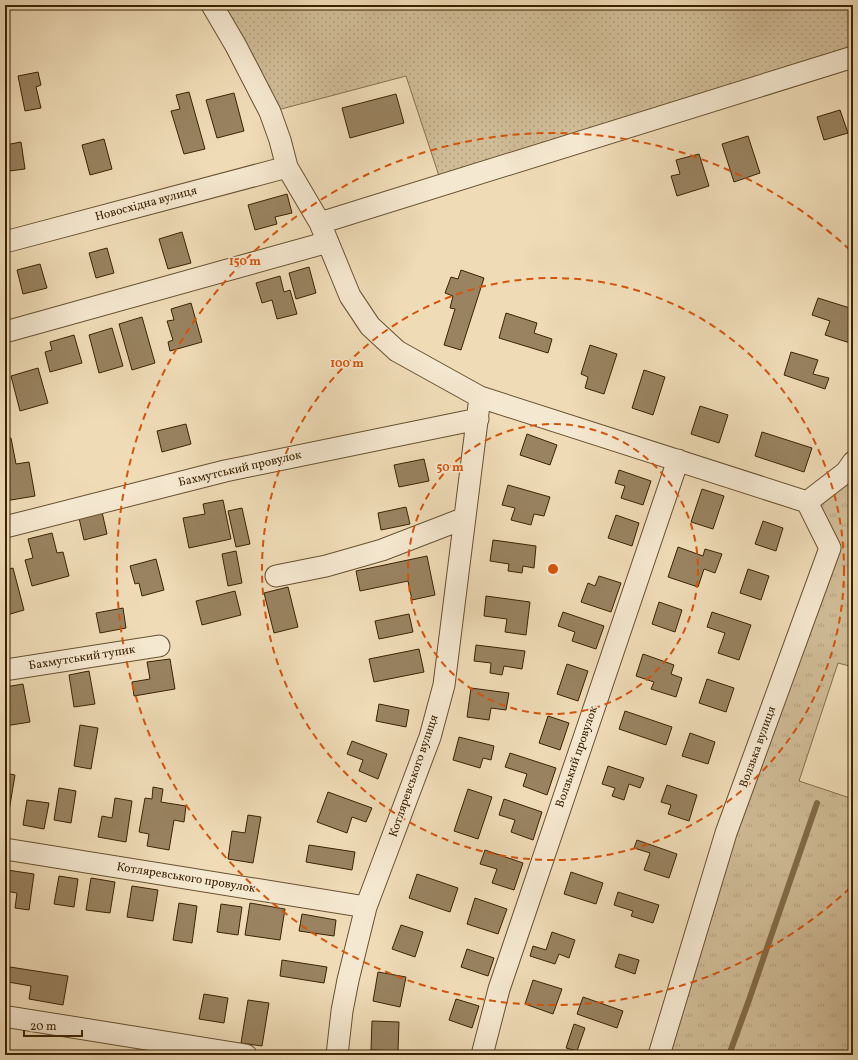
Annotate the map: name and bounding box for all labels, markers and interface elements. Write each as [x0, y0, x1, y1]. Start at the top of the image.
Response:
street label: Новосхідна вулиця [93, 183, 199, 225]
text: 150 m [229, 254, 261, 270]
text: 100 m [330, 356, 364, 372]
street label: Бахмутський провулок [177, 447, 304, 491]
text: 50 m [436, 460, 464, 476]
centre of rings [546, 562, 560, 576]
street label: Бахмутський тупик [28, 642, 137, 674]
street label: Волзький провулок [552, 704, 602, 810]
street label: Волзька вулиця [736, 704, 780, 790]
street label: Котляревського вулиця [386, 713, 442, 839]
street label: Котляревського провулок [115, 859, 257, 897]
scale bar [24, 1012, 82, 1038]
text: 20 m [30, 1019, 57, 1035]

